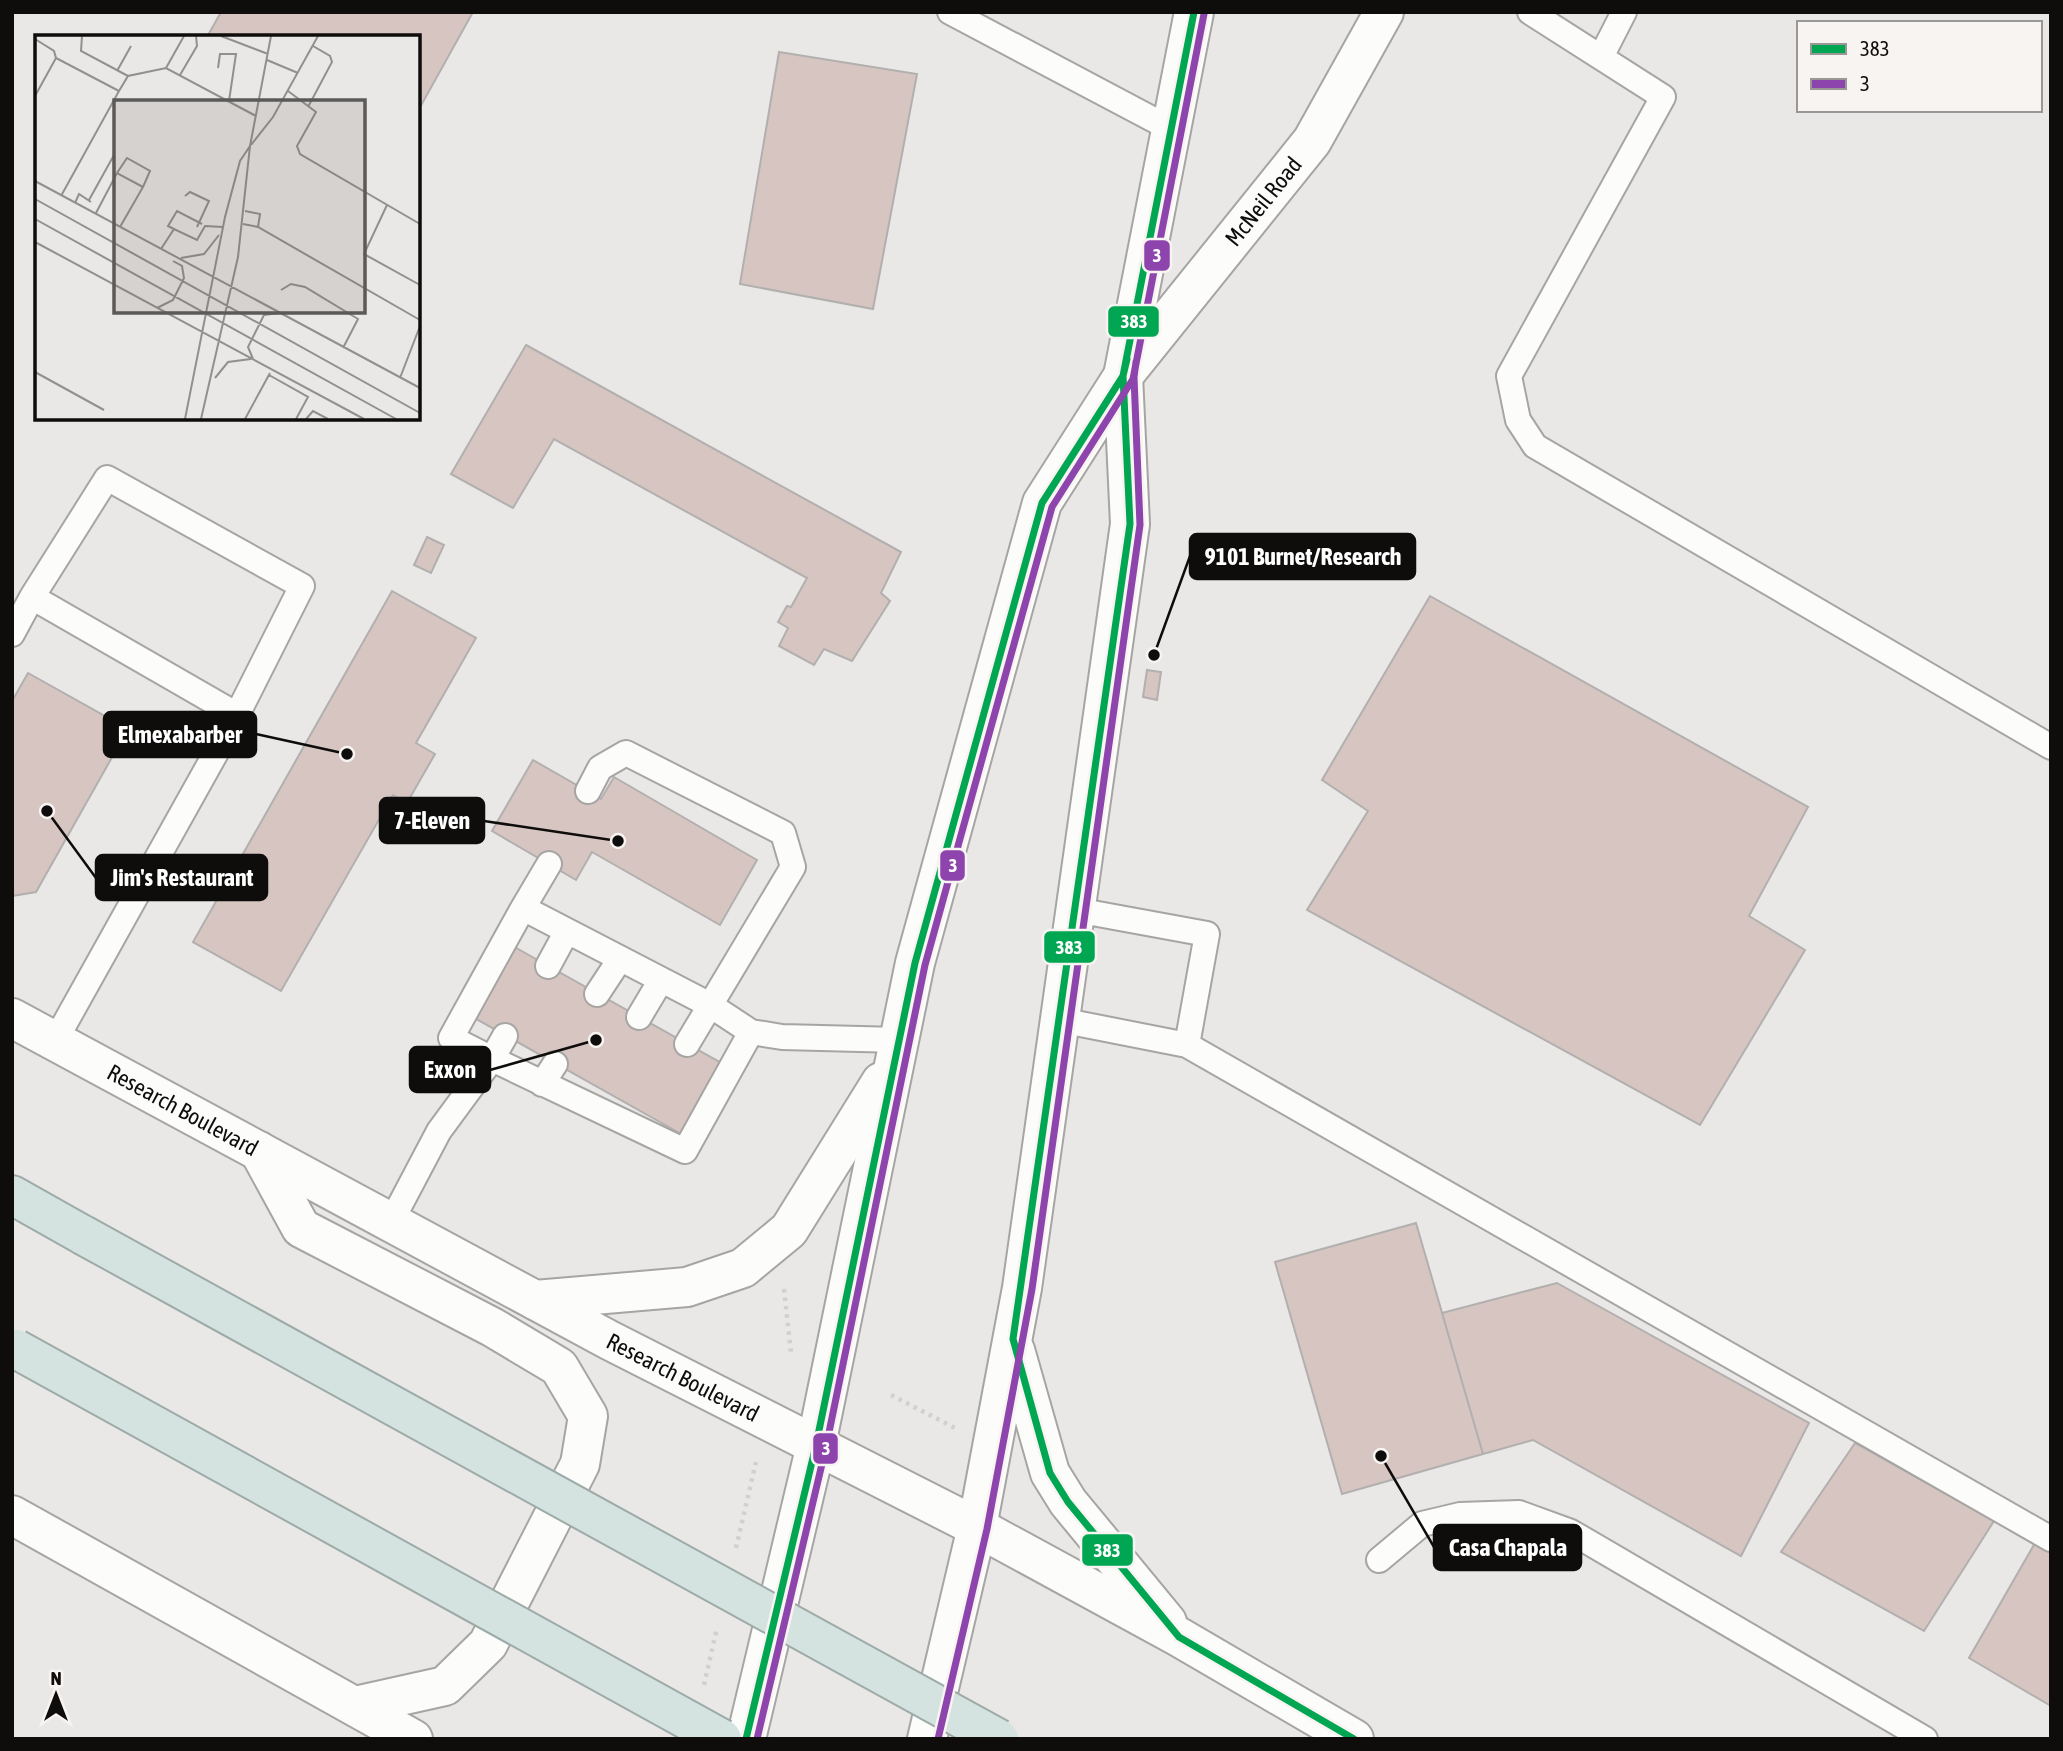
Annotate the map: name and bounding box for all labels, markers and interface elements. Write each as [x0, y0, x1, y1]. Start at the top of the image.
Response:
legend [1797, 21, 2042, 112]
inset map [35, 35, 420, 420]
text: 383 [1860, 36, 1890, 60]
text: 3 [1860, 71, 1870, 95]
street label: McNeil Road [1220, 152, 1307, 251]
line badge: 3 [1143, 239, 1171, 272]
text: 3 [1153, 244, 1162, 266]
line badge: 383 [1107, 305, 1160, 338]
text: 383 [1121, 310, 1147, 332]
callout: 9101 Burnet/Research [1190, 534, 1415, 579]
text: 9101 Burnet/Research [1204, 543, 1402, 570]
callout: Elmexabarber [104, 712, 256, 757]
text: Elmexabarber [118, 721, 243, 748]
callout: 7-Eleven [380, 798, 484, 843]
text: 7-Eleven [394, 807, 470, 834]
line badge: 3 [939, 849, 966, 882]
text: 3 [949, 854, 958, 876]
callout: Jim's Restaurant [96, 855, 267, 900]
text: Jim's Restaurant [109, 864, 254, 891]
line badge: 383 [1043, 930, 1096, 964]
text: 383 [1056, 936, 1082, 958]
callout: Exxon [410, 1047, 490, 1092]
text: Exxon [424, 1056, 476, 1083]
street label: Research Boulevard [103, 1059, 263, 1161]
street label: Research Boulevard [602, 1328, 763, 1427]
line badge: 3 [812, 1432, 839, 1465]
text: 3 [822, 1437, 831, 1459]
callout: Casa Chapala [1434, 1525, 1581, 1570]
line badge: 383 [1081, 1533, 1134, 1567]
text: Casa Chapala [1449, 1534, 1567, 1561]
text: 383 [1094, 1539, 1120, 1561]
north arrow [21, 1660, 91, 1730]
text: N [50, 1667, 62, 1689]

